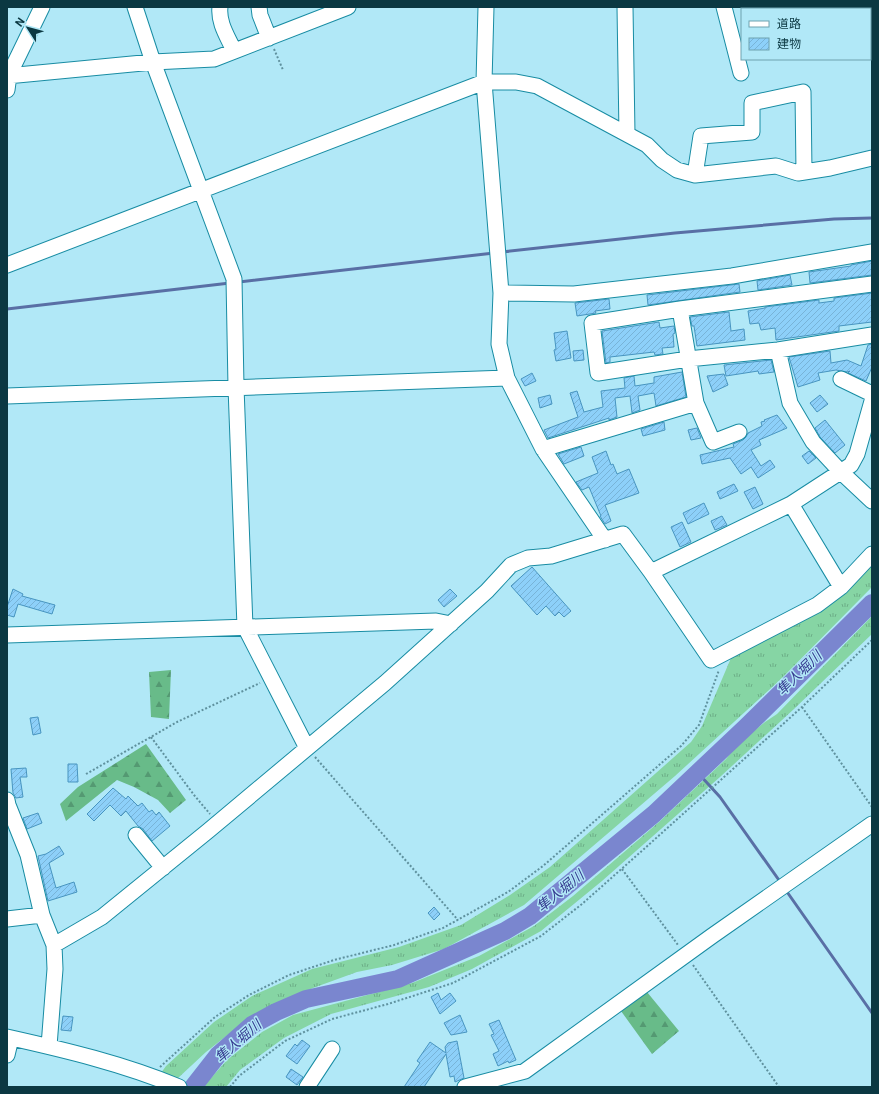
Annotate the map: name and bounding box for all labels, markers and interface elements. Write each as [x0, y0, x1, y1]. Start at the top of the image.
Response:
north arrow [8, 8, 48, 48]
legend [741, 8, 871, 60]
text: N [13, 15, 28, 29]
text: 道路 [777, 17, 801, 31]
text: 建物 [777, 37, 801, 51]
water label: 隼人堀川 [773, 646, 826, 698]
water label: 隼人堀川 [533, 866, 588, 915]
water label: 隼人堀川 [212, 1015, 266, 1065]

